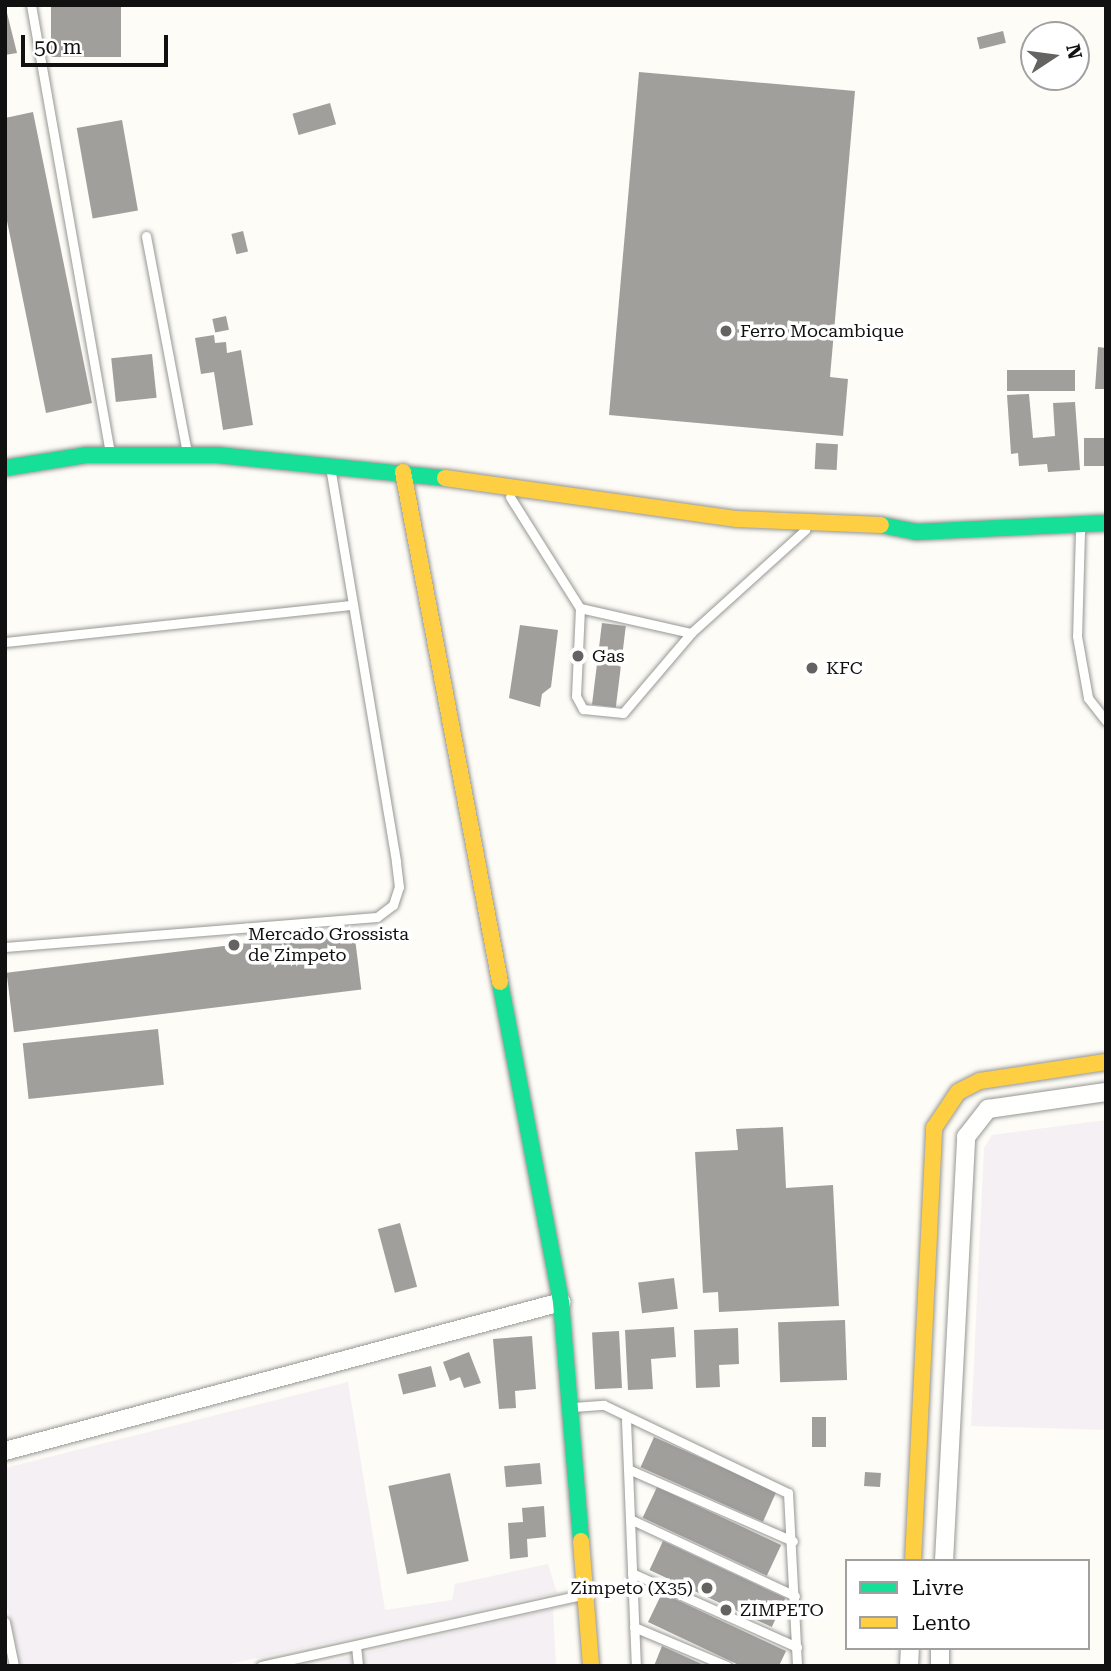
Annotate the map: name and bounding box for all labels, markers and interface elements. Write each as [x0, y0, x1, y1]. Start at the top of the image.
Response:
scale bar [24, 21, 172, 65]
north arrow [1020, 21, 1090, 91]
text: 50 m [34, 35, 82, 59]
text: N [1061, 42, 1087, 61]
place label: Ferro Mocambique [740, 320, 904, 342]
marker: Ferro Mocambique [718, 323, 734, 339]
place label: Gas [592, 645, 625, 667]
marker: Gas [570, 648, 586, 664]
place label: KFC [826, 657, 863, 679]
marker: KFC [804, 660, 820, 676]
place label: Mercado Grossista de Zimpeto [248, 924, 409, 967]
marker: Mercado Grossista de Zimpeto [226, 937, 242, 953]
legend [845, 1559, 1090, 1650]
text: Livre [912, 1576, 964, 1600]
place label: Zimpeto (X35) [571, 1577, 693, 1599]
marker: Zimpeto (X35) [699, 1580, 715, 1596]
place label: ZIMPETO [740, 1599, 824, 1621]
marker: ZIMPETO [718, 1602, 734, 1618]
text: Lento [912, 1611, 971, 1635]

